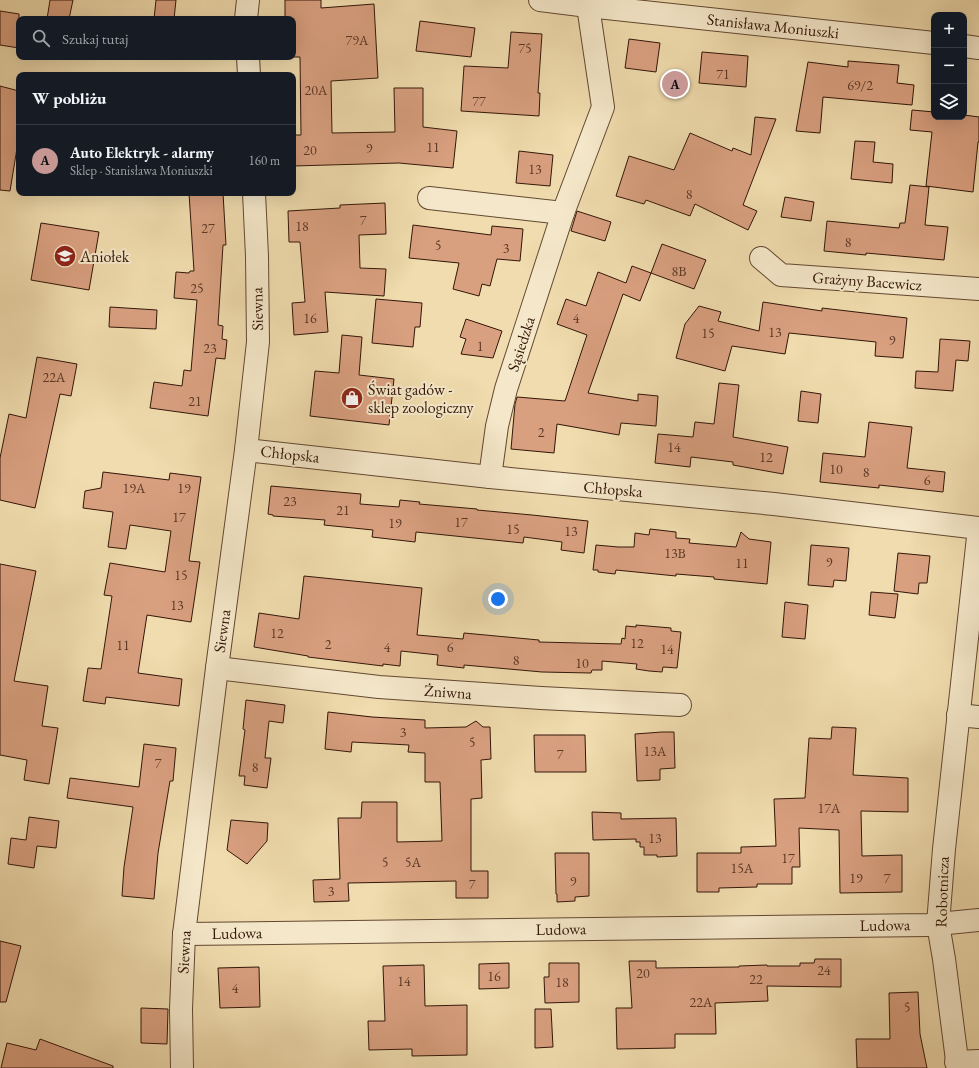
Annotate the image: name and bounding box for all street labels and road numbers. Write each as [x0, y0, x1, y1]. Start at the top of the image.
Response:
street label: Stanisława Moniuszki [706, 9, 840, 43]
street label: Grażyny Bacewicz [812, 267, 922, 295]
street label: Siewna [246, 287, 268, 331]
street label: Sąsiedzka [502, 313, 540, 374]
street label: Chłopska [259, 440, 321, 468]
street label: Chłopska [583, 476, 644, 502]
street label: Siewna [209, 607, 236, 654]
street label: Żniwna [423, 680, 473, 704]
street label: Robotnicza [930, 855, 954, 928]
street label: Ludowa [859, 914, 911, 936]
street label: Ludowa [535, 918, 587, 940]
street label: Ludowa [211, 922, 263, 944]
street label: Siewna [172, 929, 196, 974]

